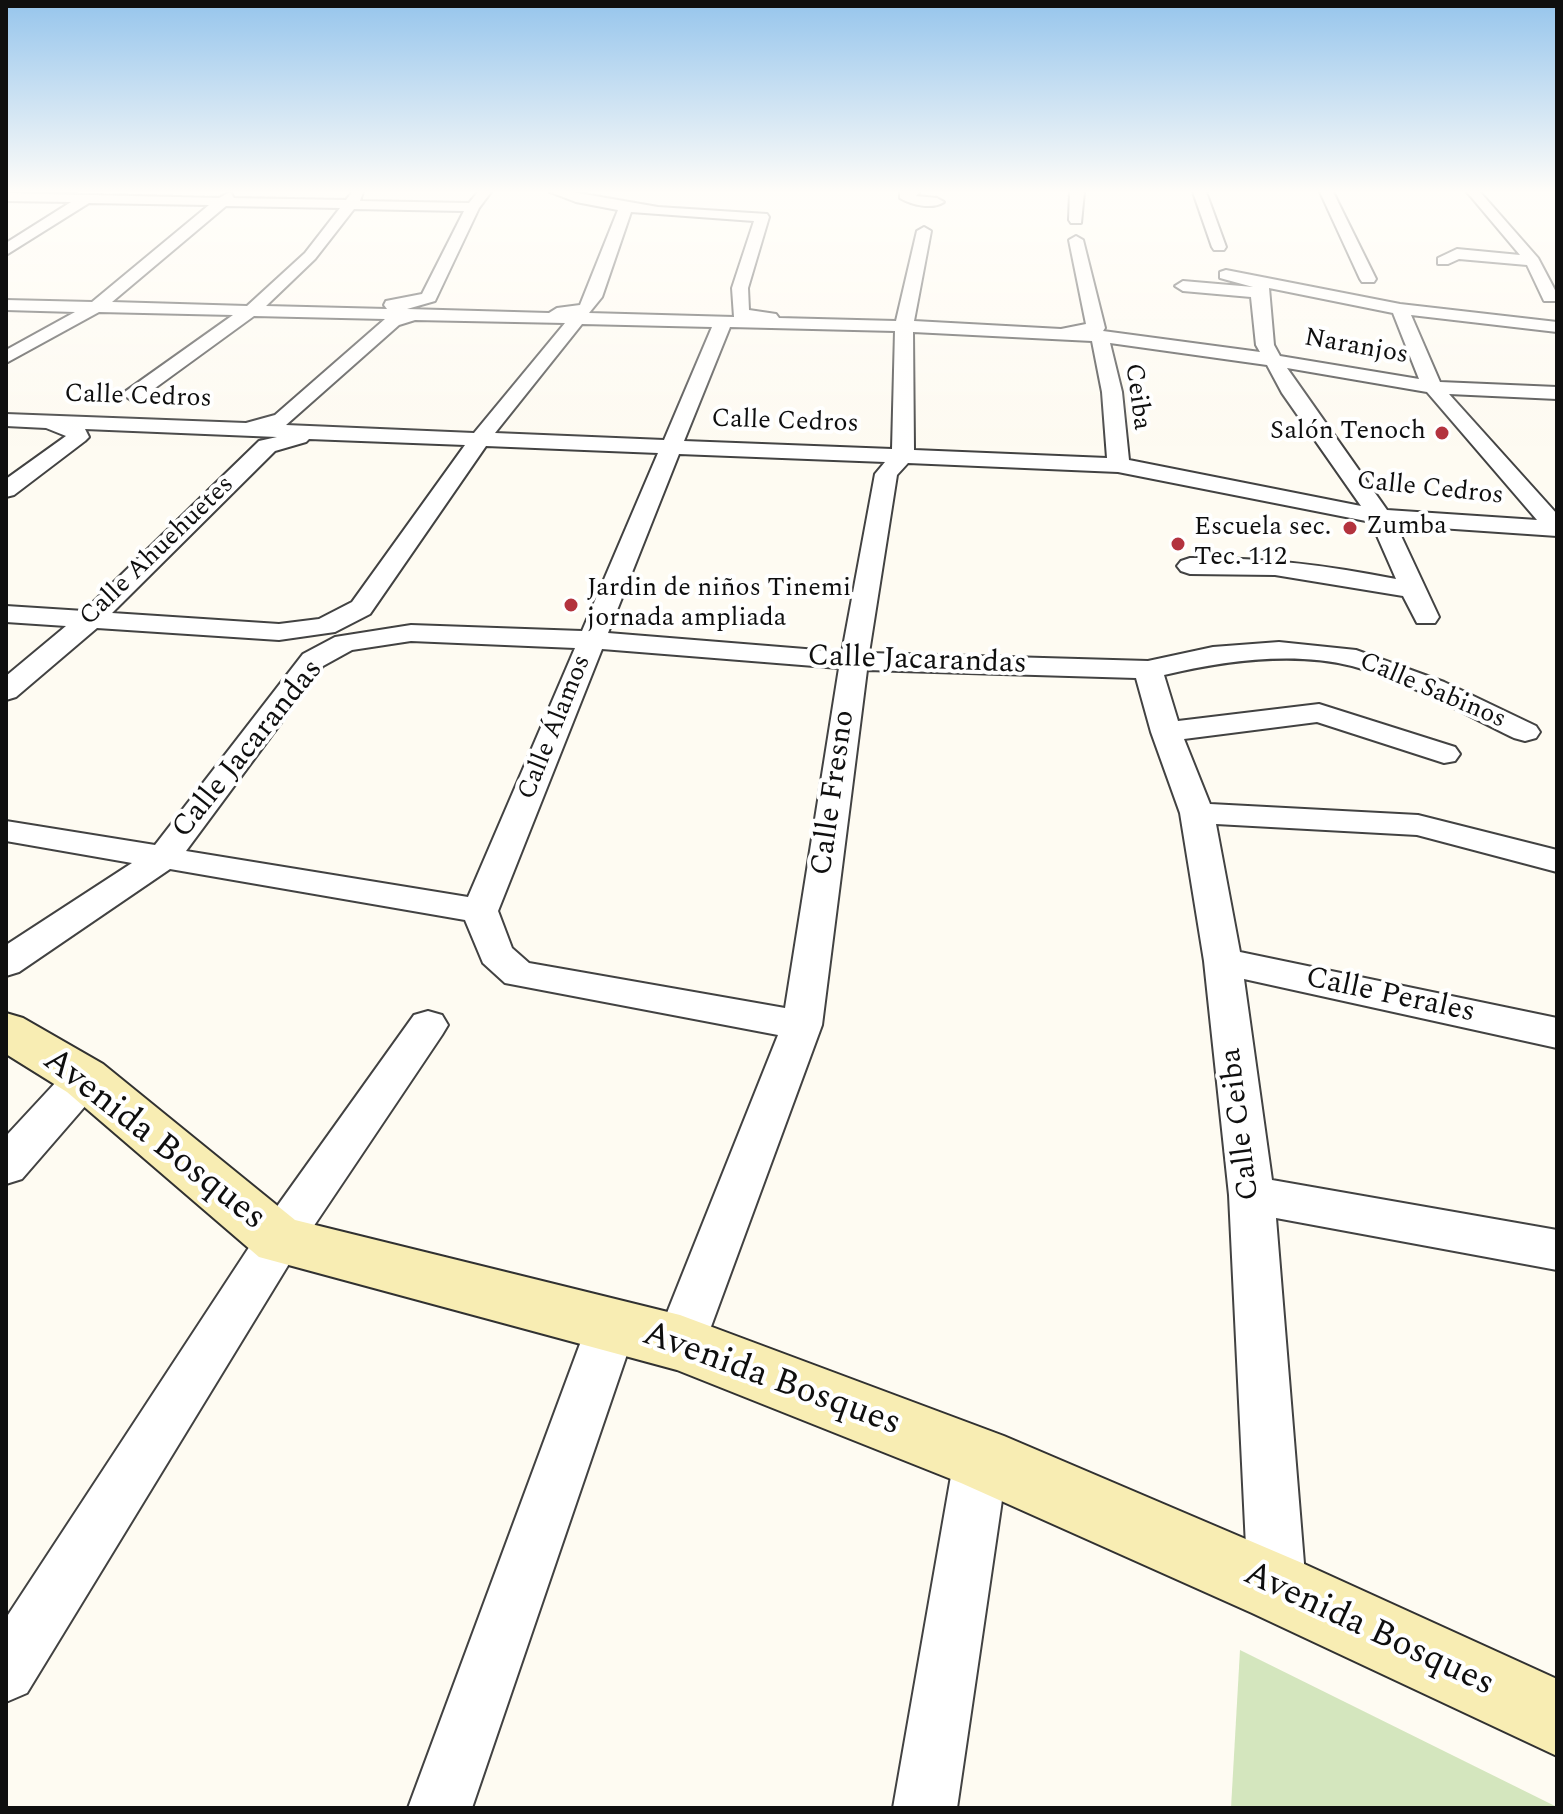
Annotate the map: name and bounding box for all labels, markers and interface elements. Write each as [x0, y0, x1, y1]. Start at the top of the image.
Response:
street label: Naranjos [1302, 324, 1410, 372]
street label: Ceiba [1116, 362, 1156, 432]
street label: Calle Cedros [64, 380, 212, 416]
street label: Calle Cedros [711, 405, 859, 441]
place label: Salón Tenoch [1270, 417, 1426, 449]
marker: Salón Tenoch [1433, 424, 1451, 442]
street label: Calle Cedros [1355, 467, 1505, 513]
street label: Calle Ahuehuetes [74, 470, 242, 634]
place label: Zumba [1366, 512, 1447, 544]
place label: Escuela sec. Tec. 112 [1194, 513, 1331, 574]
marker: Zumba [1341, 519, 1359, 537]
marker: Escuela sec. Tec. 112 [1169, 535, 1187, 553]
place label: Jardin de niños Tinemi jornada ampliada [587, 574, 851, 636]
marker: Jardin de niños Tinemi jornada ampliada [562, 596, 580, 614]
street label: Calle Jacarandas [807, 640, 1027, 684]
street label: Calle Sabinos [1354, 647, 1510, 737]
street label: Calle Álamos [513, 651, 599, 805]
street label: Calle Jacarandas [166, 653, 332, 847]
street label: Calle Fresno [806, 708, 864, 878]
street label: Calle Perales [1302, 962, 1478, 1032]
street label: Avenida Bosques [33, 1040, 273, 1242]
street label: Calle Ceiba [1215, 1046, 1269, 1202]
street label: Avenida Bosques [636, 1314, 906, 1448]
street label: Avenida Bosques [1236, 1554, 1500, 1708]

